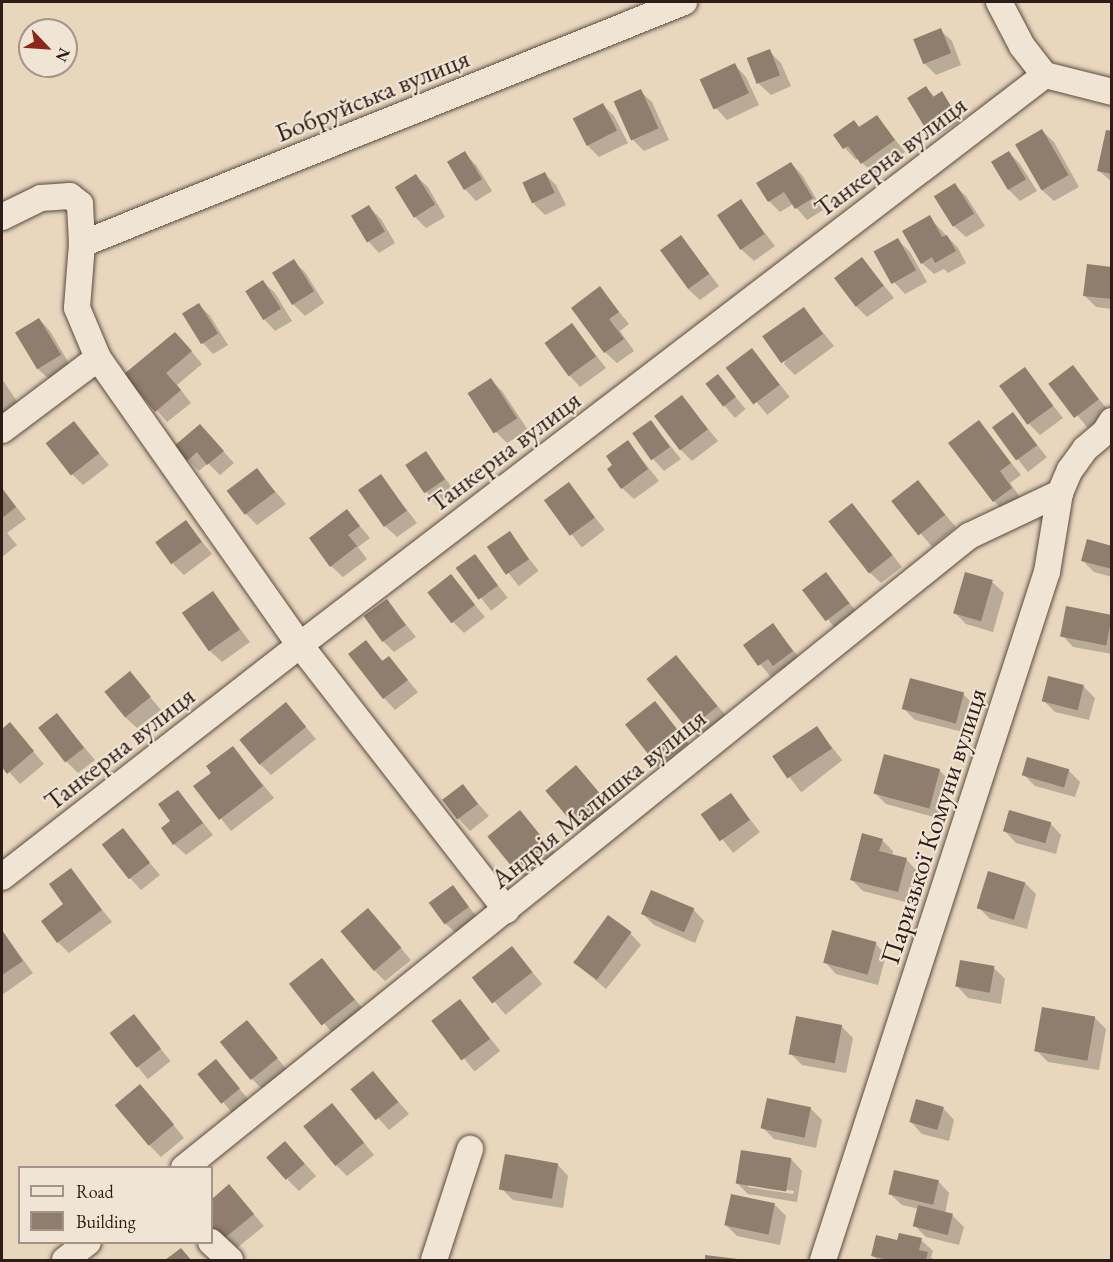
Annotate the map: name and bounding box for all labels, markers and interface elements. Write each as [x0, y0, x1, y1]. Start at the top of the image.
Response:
north arrow [18, 18, 78, 78]
street label: Бобруйська вулиця [270, 41, 474, 149]
text: N [51, 45, 75, 65]
street label: Танкерна вулиця [807, 88, 973, 224]
street label: Танкерна вулиця [421, 383, 587, 519]
street label: Танкерна вулиця [37, 679, 201, 817]
street label: Паризької Комуни вулиця [873, 684, 993, 968]
street label: Андрія Малишка вулиця [484, 701, 712, 895]
legend [18, 1166, 213, 1244]
text: Road [76, 1180, 114, 1203]
text: Building [76, 1210, 136, 1233]

